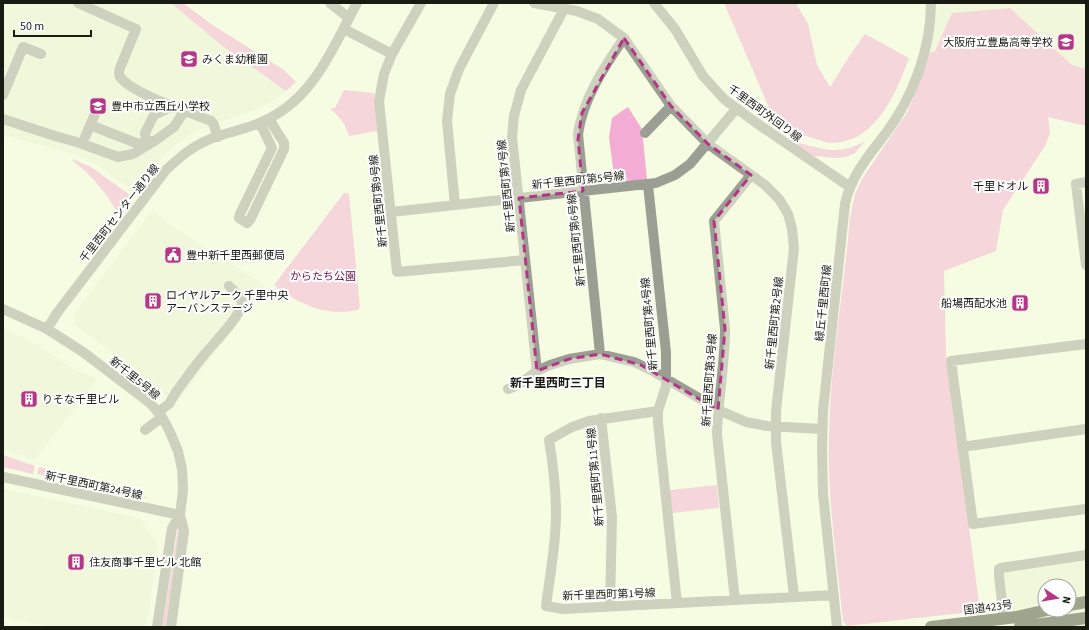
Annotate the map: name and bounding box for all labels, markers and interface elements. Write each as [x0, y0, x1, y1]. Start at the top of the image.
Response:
scale bar [14, 12, 91, 38]
text: 50 m [20, 18, 44, 35]
school or university icon: 大阪府立豊島高等学校 [1056, 32, 1076, 52]
place label: 大阪府立豊島高等学校 [943, 35, 1053, 50]
school or university icon: みくま幼稚園 [179, 49, 199, 69]
place label: みくま幼稚園 [202, 52, 268, 67]
street label: 千里西町外回り線 [725, 81, 805, 145]
school or university icon: 豊中市立西丘小学校 [88, 96, 108, 116]
place label: 豊中市立西丘小学校 [111, 99, 210, 114]
street label: 新千里西町第7号線 [494, 139, 519, 233]
street label: 新千里西町第9号線 [366, 154, 391, 248]
street label: 千里西町センター通り線 [76, 161, 163, 266]
street label: 新千里西町第5号線 [531, 168, 625, 193]
building icon: 千里ドオル [1031, 176, 1051, 196]
place label: 千里ドオル [973, 179, 1028, 194]
street label: 新千里西町第6号線 [564, 193, 589, 287]
public building icon: 豊中新千里西郵便局 [163, 245, 183, 265]
place label: 豊中新千里西郵便局 [186, 248, 285, 263]
street label: 緑丘千里西町線 [812, 264, 835, 342]
park label: からたち公園 [290, 269, 356, 284]
street label: 新千里西町第2号線 [762, 276, 787, 370]
street label: 新千里西町第4号線 [638, 277, 661, 371]
place label: ロイヤルアーク 千里中央 アーバンステージ [166, 288, 289, 316]
building icon: ロイヤルアーク 千里中央 アーバンステージ [143, 291, 163, 311]
building icon: 船場西配水池 [1010, 293, 1030, 313]
place label: 船場西配水池 [941, 296, 1007, 311]
street label: 新千里西町第3号線 [699, 333, 720, 427]
street label: 新千里5号線 [106, 354, 163, 403]
district label: 新千里西町三丁目 [510, 375, 606, 392]
building icon: りそな千里ビル [19, 389, 39, 409]
place label: りそな千里ビル [42, 392, 119, 407]
street label: 新千里西町第11号線 [584, 427, 607, 527]
street label: 新千里西町第24号線 [44, 468, 144, 503]
building icon: 住友商事千里ビル 北館 [66, 552, 86, 572]
place label: 住友商事千里ビル 北館 [89, 555, 201, 570]
north arrow [1037, 578, 1077, 618]
street label: 新千里西町第1号線 [562, 585, 656, 604]
text: N [1058, 595, 1074, 605]
street label: 国道423号 [963, 597, 1013, 618]

